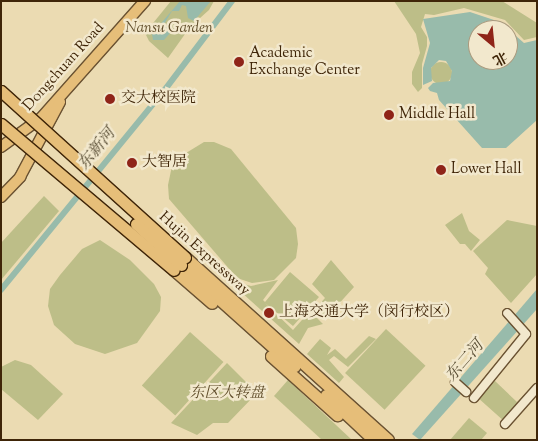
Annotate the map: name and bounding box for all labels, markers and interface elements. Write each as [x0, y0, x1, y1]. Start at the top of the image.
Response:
street label: Dongchuan Road [20, 19, 108, 115]
park label: Nansu Garden [125, 20, 213, 38]
north arrow [468, 20, 518, 70]
place label: Academic Exchange Center [249, 44, 360, 79]
text: 北 [489, 45, 510, 69]
marker: Academic Exchange Center [233, 56, 245, 68]
place label: 交大校医院 [121, 90, 196, 108]
marker: 交大校医院 [103, 92, 117, 106]
place label: Middle Hall [399, 106, 475, 124]
marker: Middle Hall [383, 109, 395, 121]
water label: 东新河 [75, 125, 121, 175]
place label: 大智居 [142, 154, 187, 172]
marker: 大智居 [126, 157, 138, 169]
place label: Lower Hall [451, 161, 522, 179]
marker: Lower Hall [435, 164, 447, 176]
street label: Hujin Expressway [155, 208, 253, 300]
place label: 上海交通大学（闵行校区） [279, 304, 459, 322]
marker: 上海交通大学（闵行校区） [263, 307, 275, 319]
water label: 东二河 [443, 338, 489, 386]
park label: 东区大转盘 [190, 385, 264, 403]

